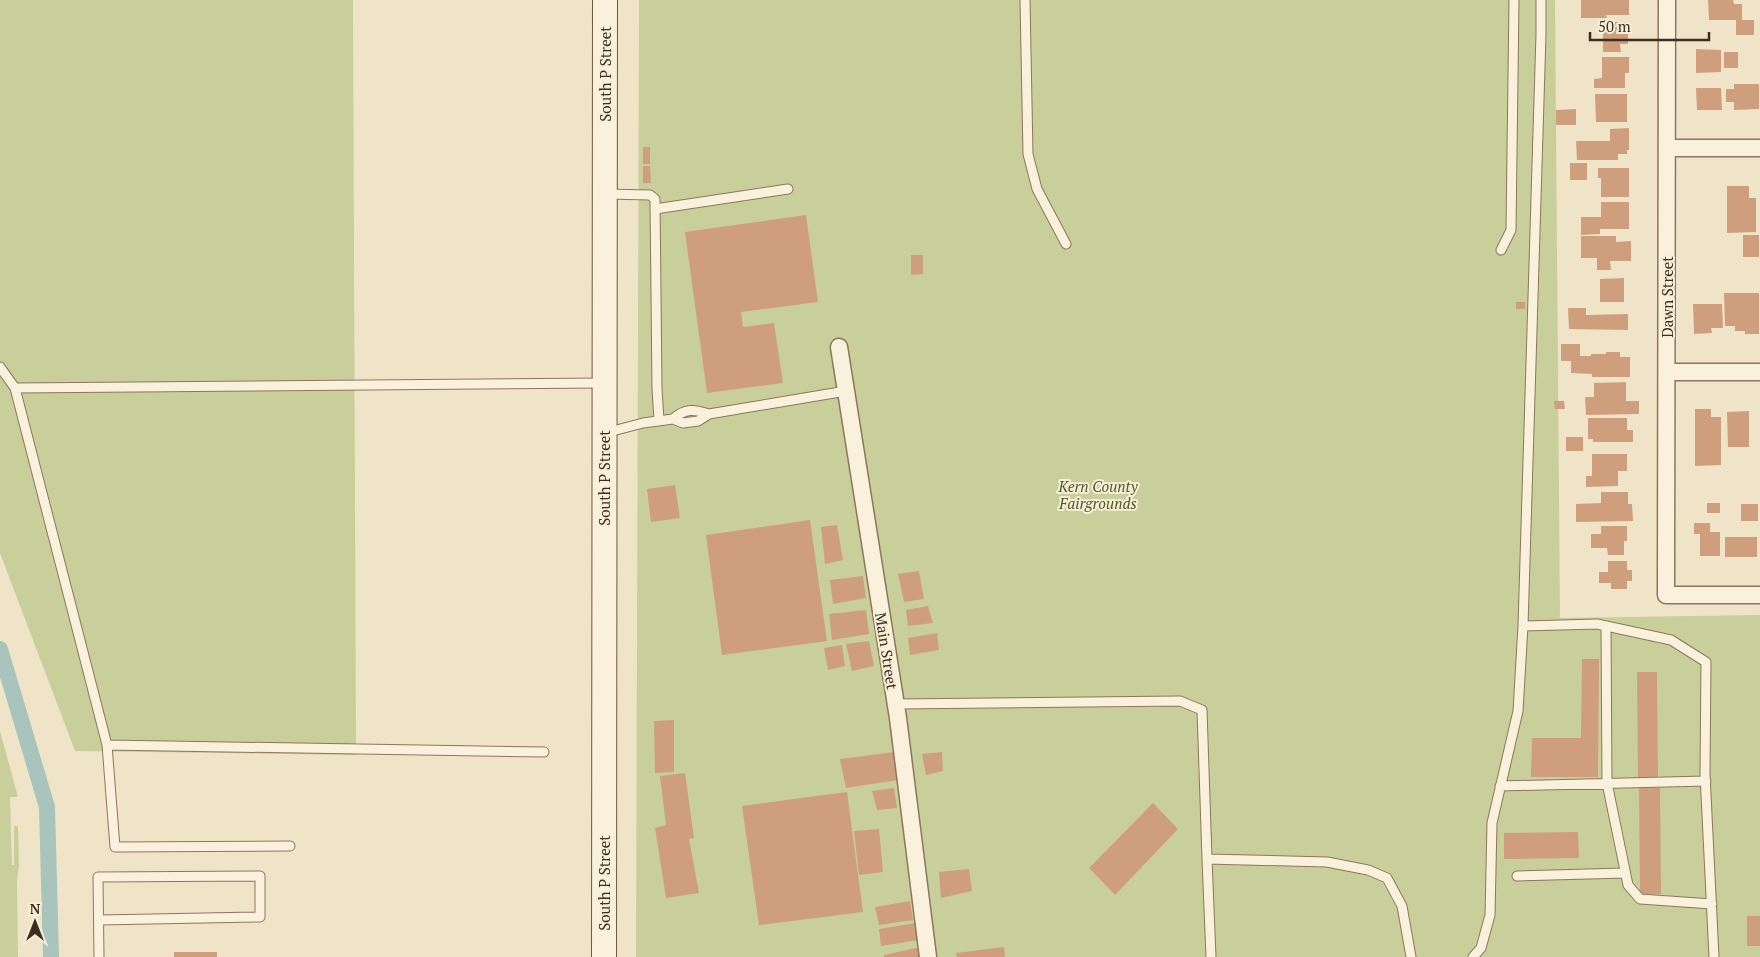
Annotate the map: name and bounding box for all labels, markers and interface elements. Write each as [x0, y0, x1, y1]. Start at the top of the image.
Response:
scale bar [1590, 10, 1709, 42]
text: 50 m [1598, 16, 1631, 36]
street label: South P Street [595, 26, 615, 122]
street label: Dawn Street [1657, 256, 1677, 338]
street label: South P Street [594, 430, 614, 526]
park label: Kern County Fairgrounds [1058, 476, 1139, 513]
street label: Main Street [871, 611, 903, 691]
street label: South P Street [594, 835, 614, 931]
north arrow [10, 897, 60, 947]
text: N [30, 899, 41, 918]

